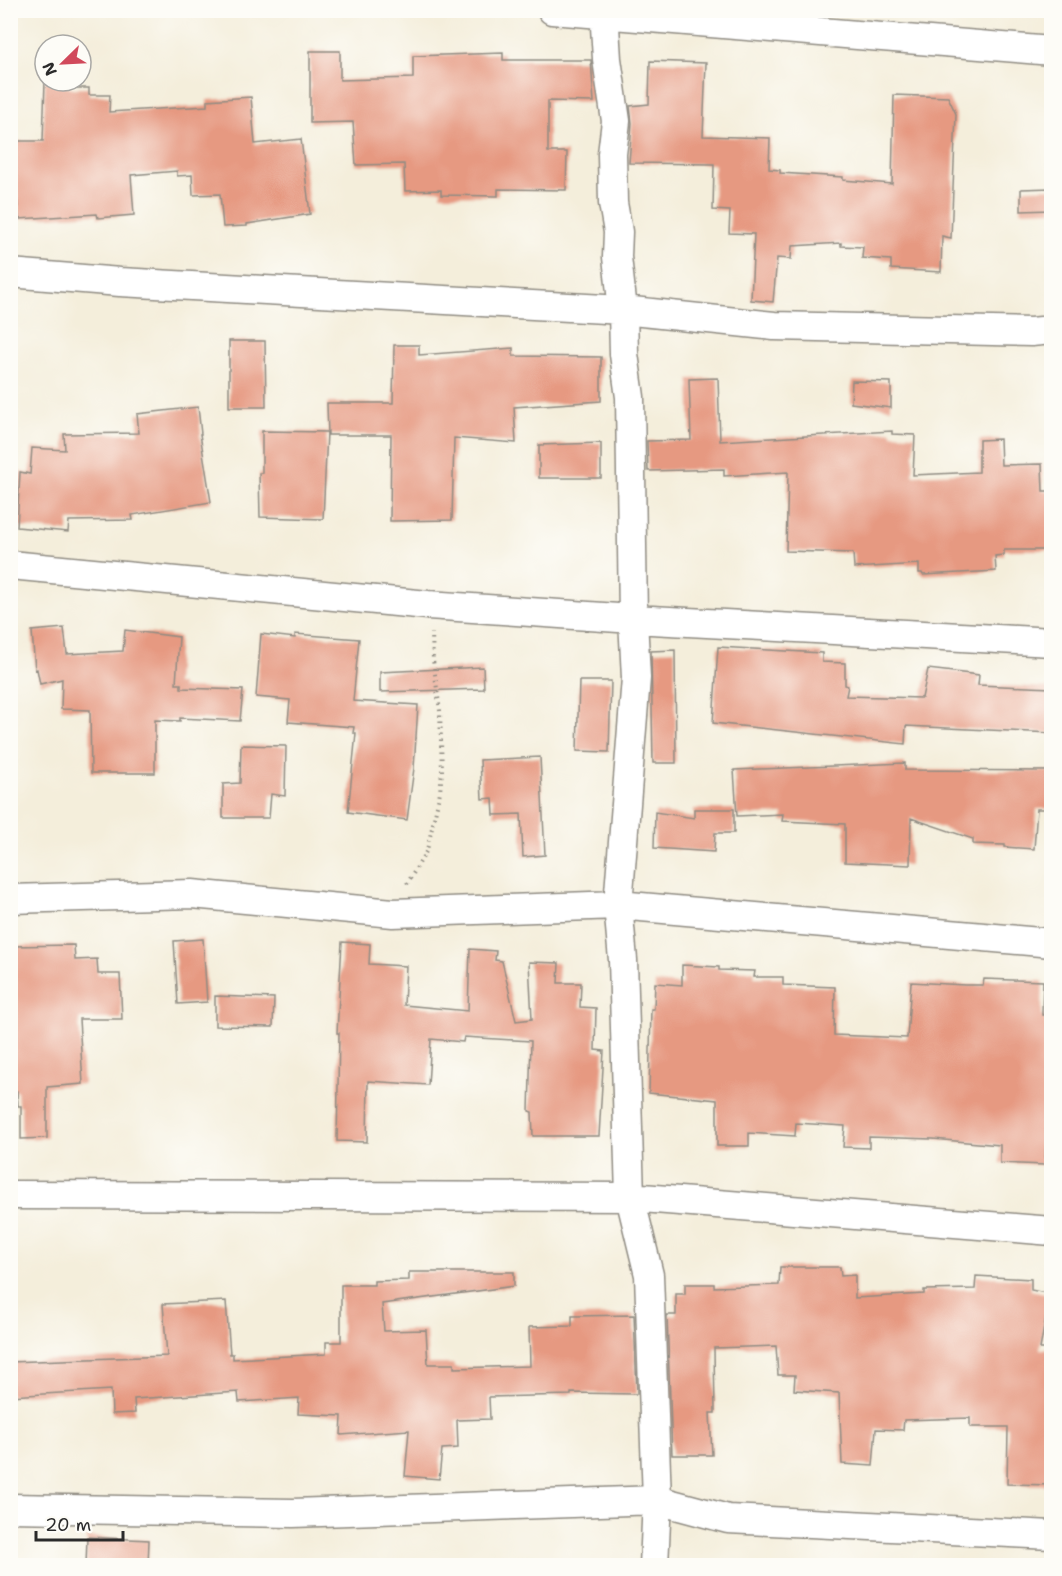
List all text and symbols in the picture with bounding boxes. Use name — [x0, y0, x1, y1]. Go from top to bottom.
north arrow — [33, 33, 93, 93]
text: N — [38, 59, 62, 79]
scale bar — [36, 1504, 123, 1542]
text: 20 m — [45, 1513, 91, 1537]

